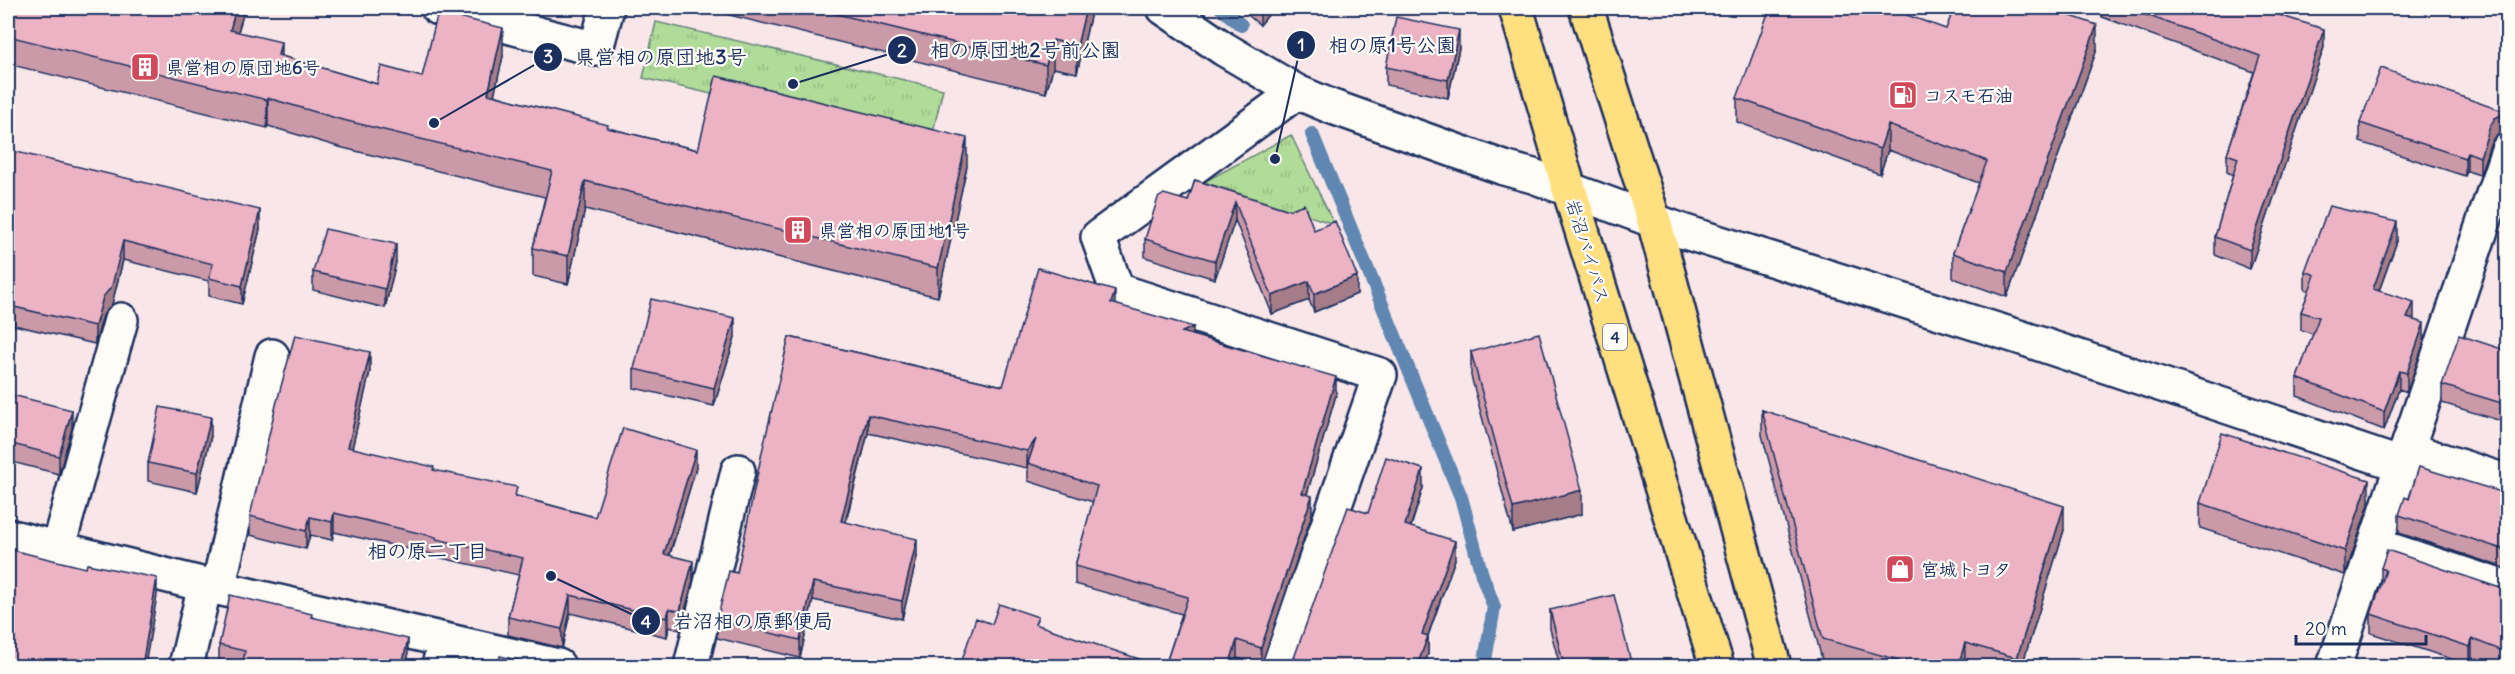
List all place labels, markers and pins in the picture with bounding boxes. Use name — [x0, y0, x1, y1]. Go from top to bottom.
callout: 相の原1号公園 — [1286, 26, 1468, 64]
callout: 相の原団地2号前公園 — [887, 31, 1132, 69]
callout: 県営相の原団地3号 — [533, 38, 759, 76]
building icon: 県営相の原団地6号 — [129, 51, 161, 83]
place label: 県営相の原団地6号 — [166, 56, 320, 79]
fuel station icon: コスモ石油 — [1887, 79, 1919, 111]
place label: コスモ石油 — [1924, 84, 2013, 107]
building icon: 県営相の原団地1号 — [782, 214, 814, 246]
place label: 県営相の原団地1号 — [819, 219, 970, 242]
shop icon: 宮城トヨタ — [1884, 553, 1916, 585]
place label: 宮城トヨタ — [1921, 558, 2011, 581]
callout: 岩沼相の原郵便局 — [631, 602, 845, 640]

